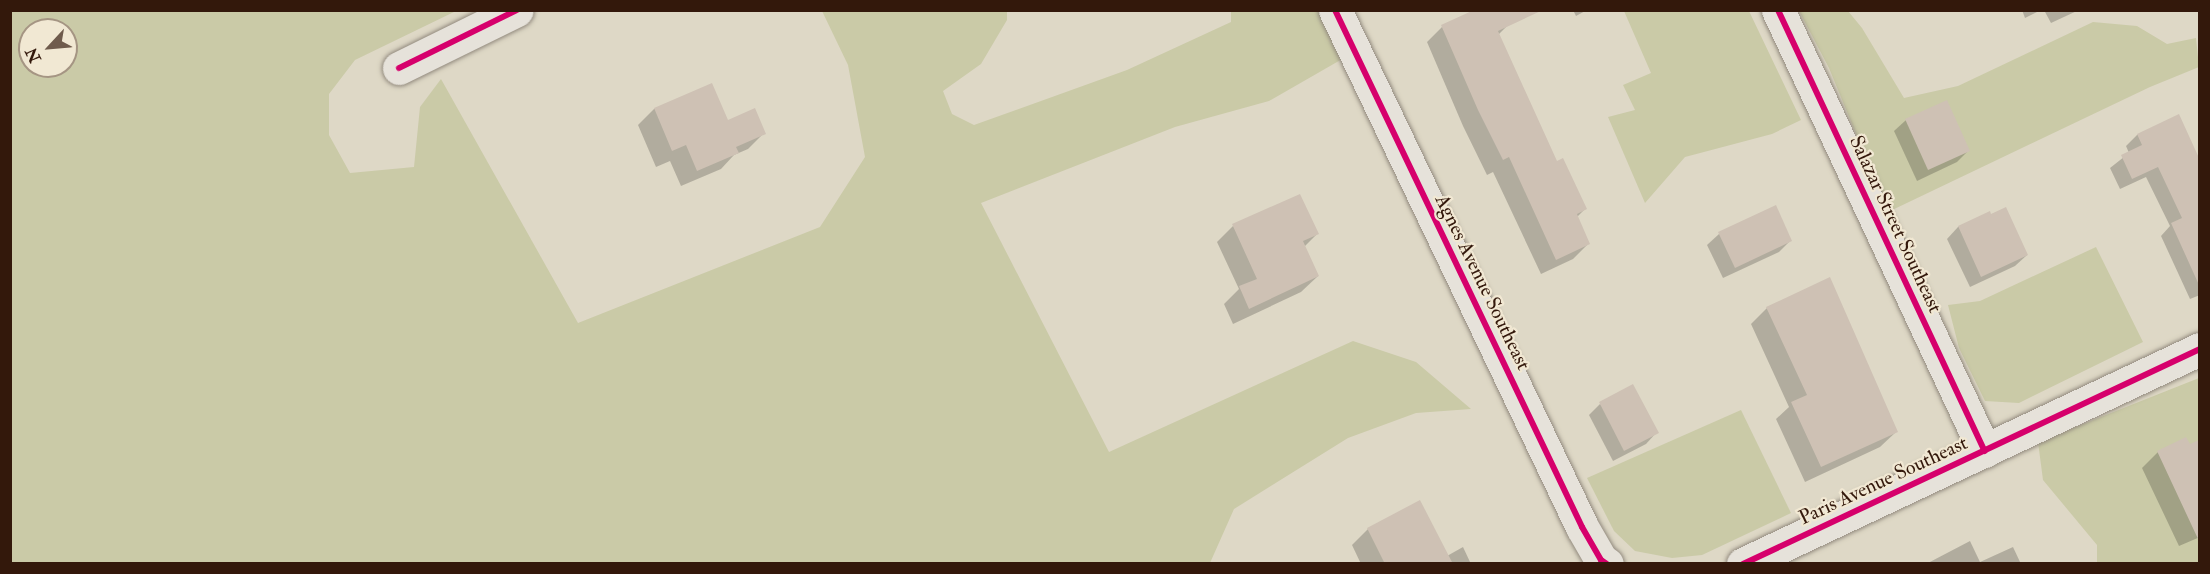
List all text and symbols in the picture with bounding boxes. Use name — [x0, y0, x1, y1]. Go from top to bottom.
north arrow — [18, 18, 78, 78]
text: N — [21, 44, 46, 66]
street label: Salazar Street Southeast — [1844, 132, 1948, 316]
street label: Agnes Avenue Southeast — [1430, 190, 1536, 374]
street label: Paris Avenue Southeast — [1795, 430, 1971, 530]

